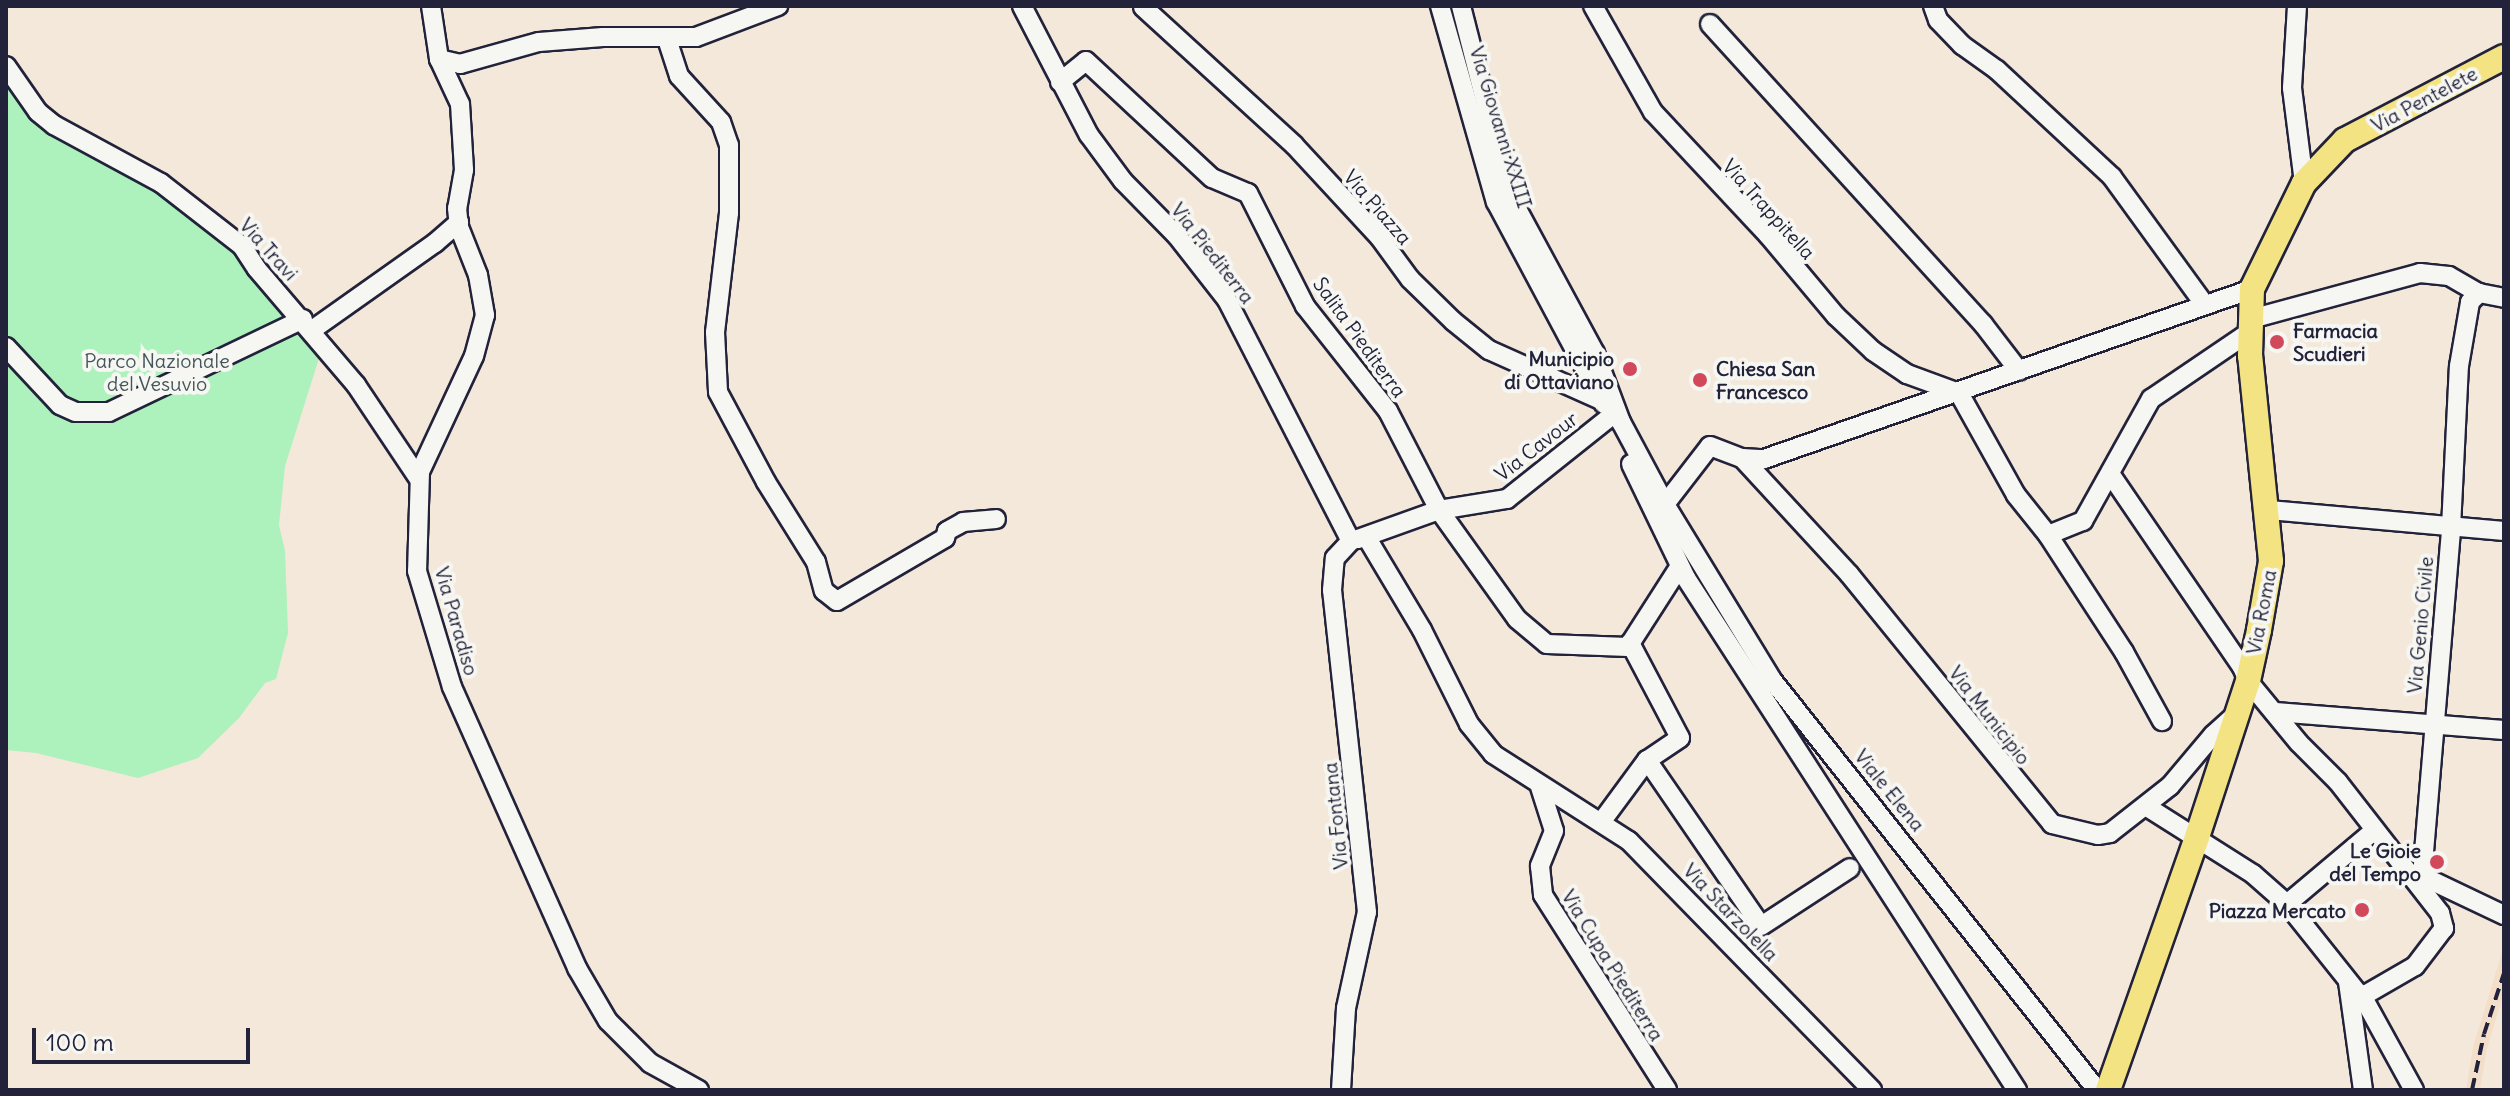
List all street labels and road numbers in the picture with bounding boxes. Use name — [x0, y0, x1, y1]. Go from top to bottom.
street label: Via Giovanni XXIII — [1465, 43, 1537, 211]
street label: Via Pentelete — [2367, 61, 2481, 137]
street label: Via Trappitella — [1718, 154, 1820, 264]
street label: Via Piazza — [1339, 165, 1417, 249]
street label: Via Piediterra — [1166, 198, 1260, 308]
street label: Via Travi — [235, 213, 303, 285]
street label: Salita Piediterra — [1308, 272, 1412, 402]
street label: Via Cavour — [1490, 406, 1582, 486]
street label: Via Genio Civile — [2402, 555, 2438, 695]
street label: Via Paradiso — [430, 564, 484, 678]
street label: Via Roma — [2241, 568, 2281, 656]
street label: Via Municipio — [1944, 661, 2036, 769]
street label: Viale Elena — [1850, 744, 1930, 836]
street label: Via Fontana — [1317, 761, 1353, 871]
street label: Via Starzolella — [1678, 858, 1784, 966]
street label: Via Cupa Piediterra — [1557, 885, 1669, 1045]

